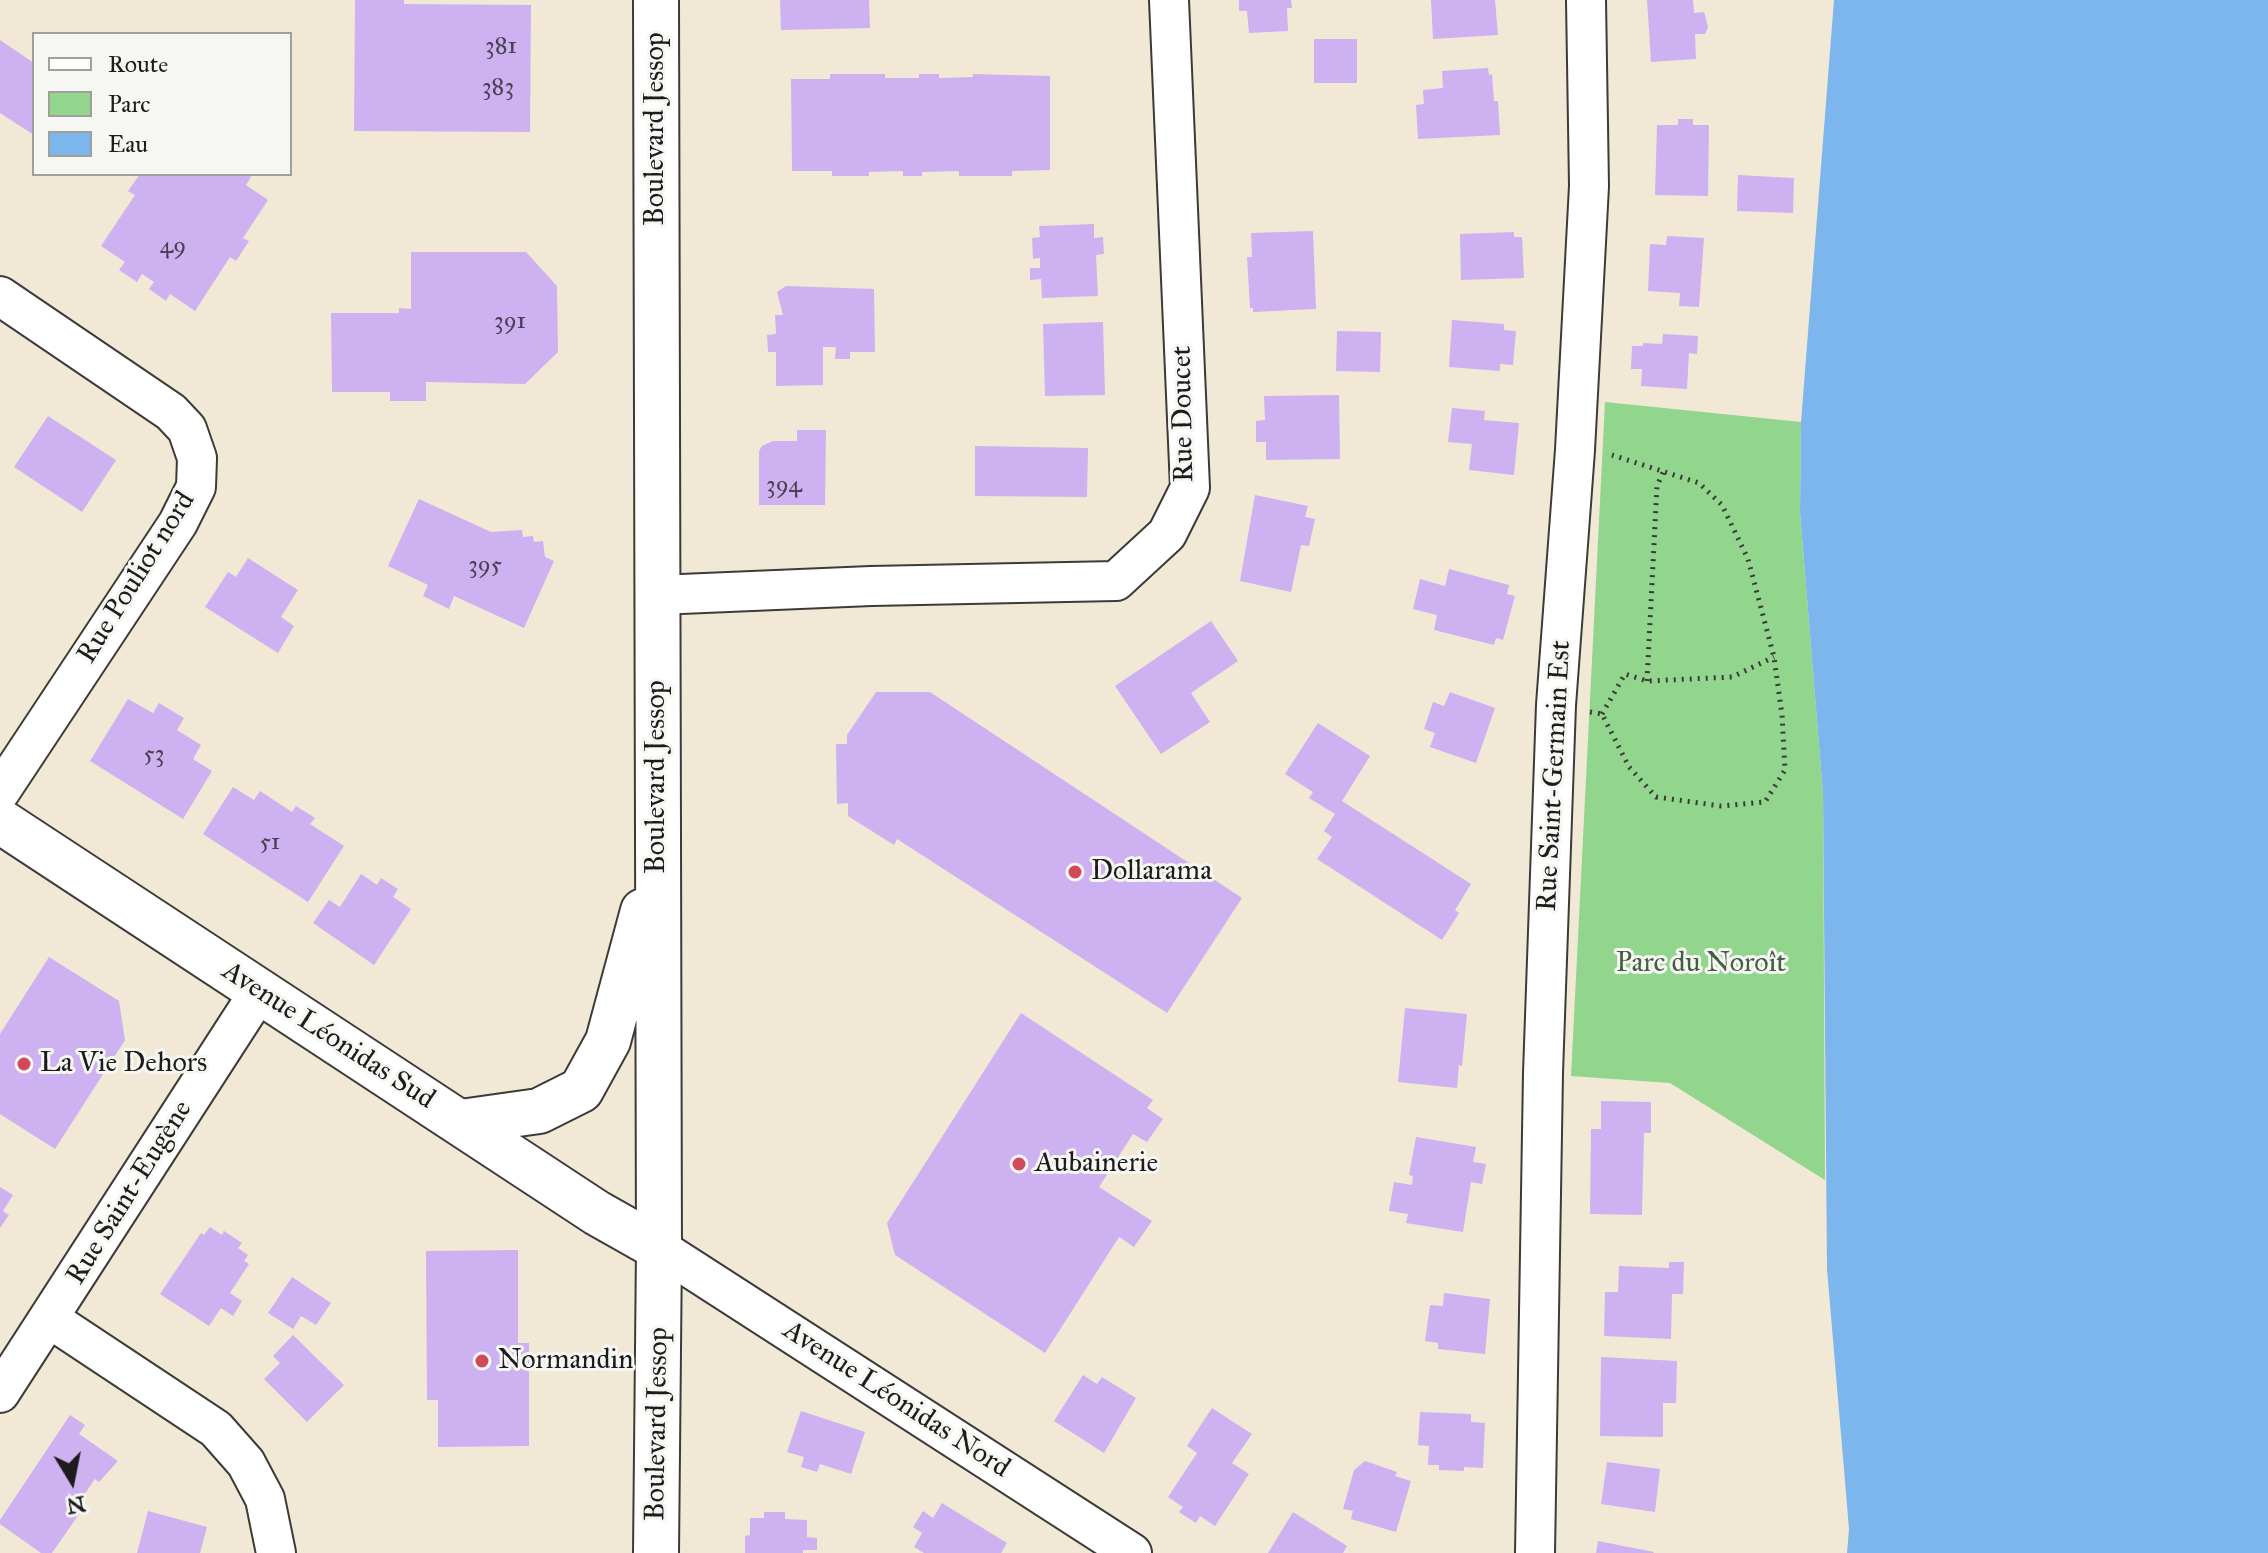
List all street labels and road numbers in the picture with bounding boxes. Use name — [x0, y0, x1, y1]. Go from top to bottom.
street label: Boulevard Jessop — [639, 32, 673, 226]
street label: Rue Doucet — [1166, 345, 1202, 483]
street label: Rue Pouliot nord — [71, 486, 203, 670]
street label: Rue Saint-Germain Est — [1531, 640, 1579, 912]
street label: Boulevard Jessop — [640, 680, 674, 874]
street label: Avenue Léonidas Sud — [215, 955, 441, 1117]
street label: Rue Saint-Eugène — [60, 1095, 200, 1291]
street label: Avenue Léonidas Nord — [776, 1314, 1016, 1486]
street label: Boulevard Jessop — [640, 1327, 676, 1521]

